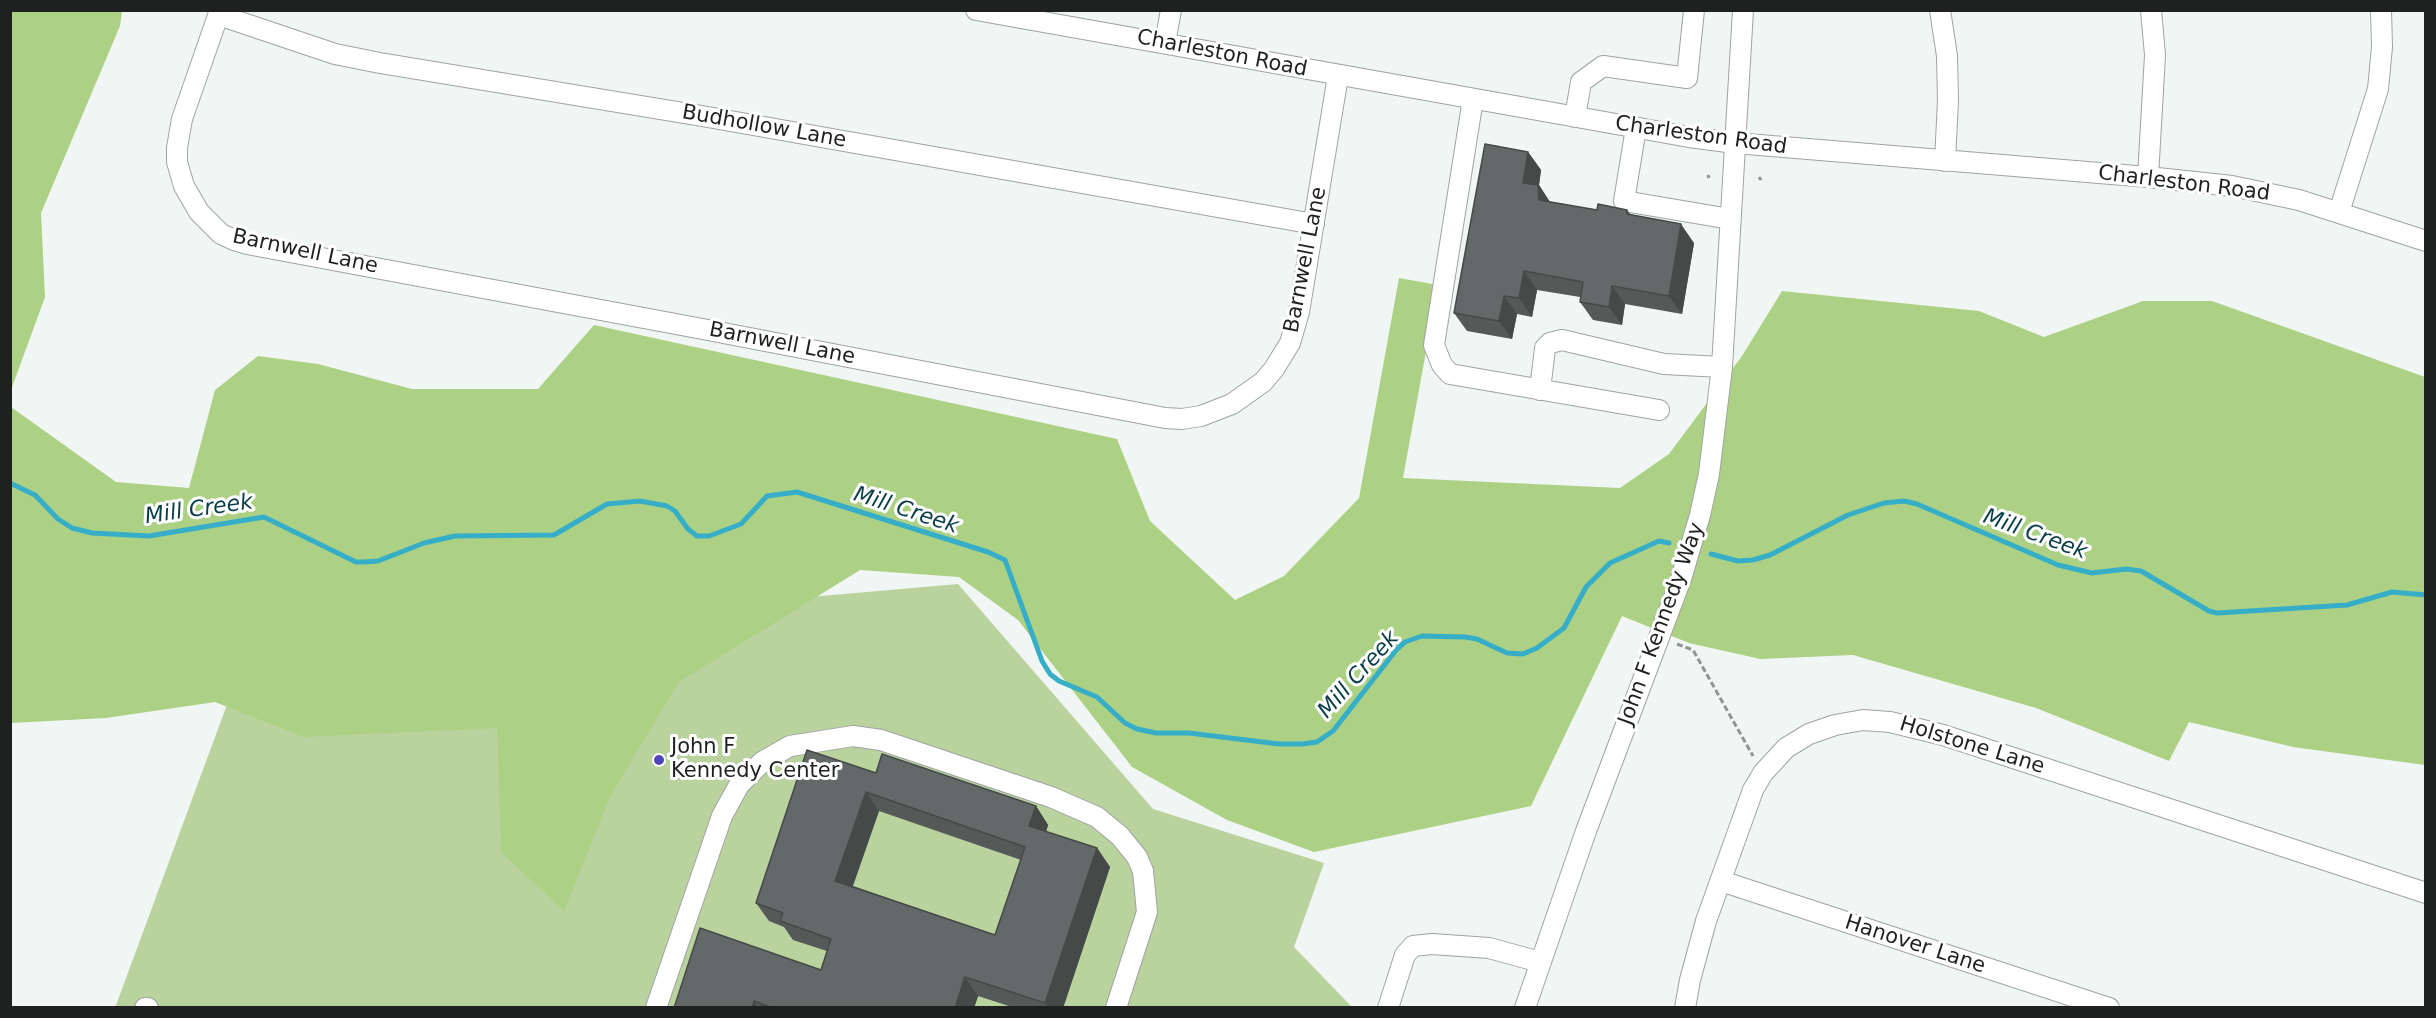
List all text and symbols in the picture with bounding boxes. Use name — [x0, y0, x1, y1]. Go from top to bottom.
street label: Charleston Road — [1135, 25, 1309, 83]
street label: Budhollow Lane — [680, 100, 848, 154]
street label: Charleston Road — [1614, 111, 1788, 161]
street label: Charleston Road — [2097, 161, 2271, 207]
street label: Barnwell Lane — [1280, 185, 1332, 335]
street label: Barnwell Lane — [230, 224, 380, 280]
street label: Barnwell Lane — [707, 318, 857, 370]
water label: Mill Creek — [850, 482, 962, 540]
water label: Mill Creek — [143, 489, 255, 531]
water label: Mill Creek — [1979, 504, 2091, 566]
street label: John F Kennedy Way — [1614, 519, 1710, 729]
water label: Mill Creek — [1313, 626, 1405, 724]
street label: Holstone Lane — [1896, 712, 2048, 780]
place label: John F Kennedy Center — [671, 735, 839, 785]
marker: John F Kennedy Center — [652, 753, 666, 767]
street label: Hanover Lane — [1842, 910, 1988, 980]

